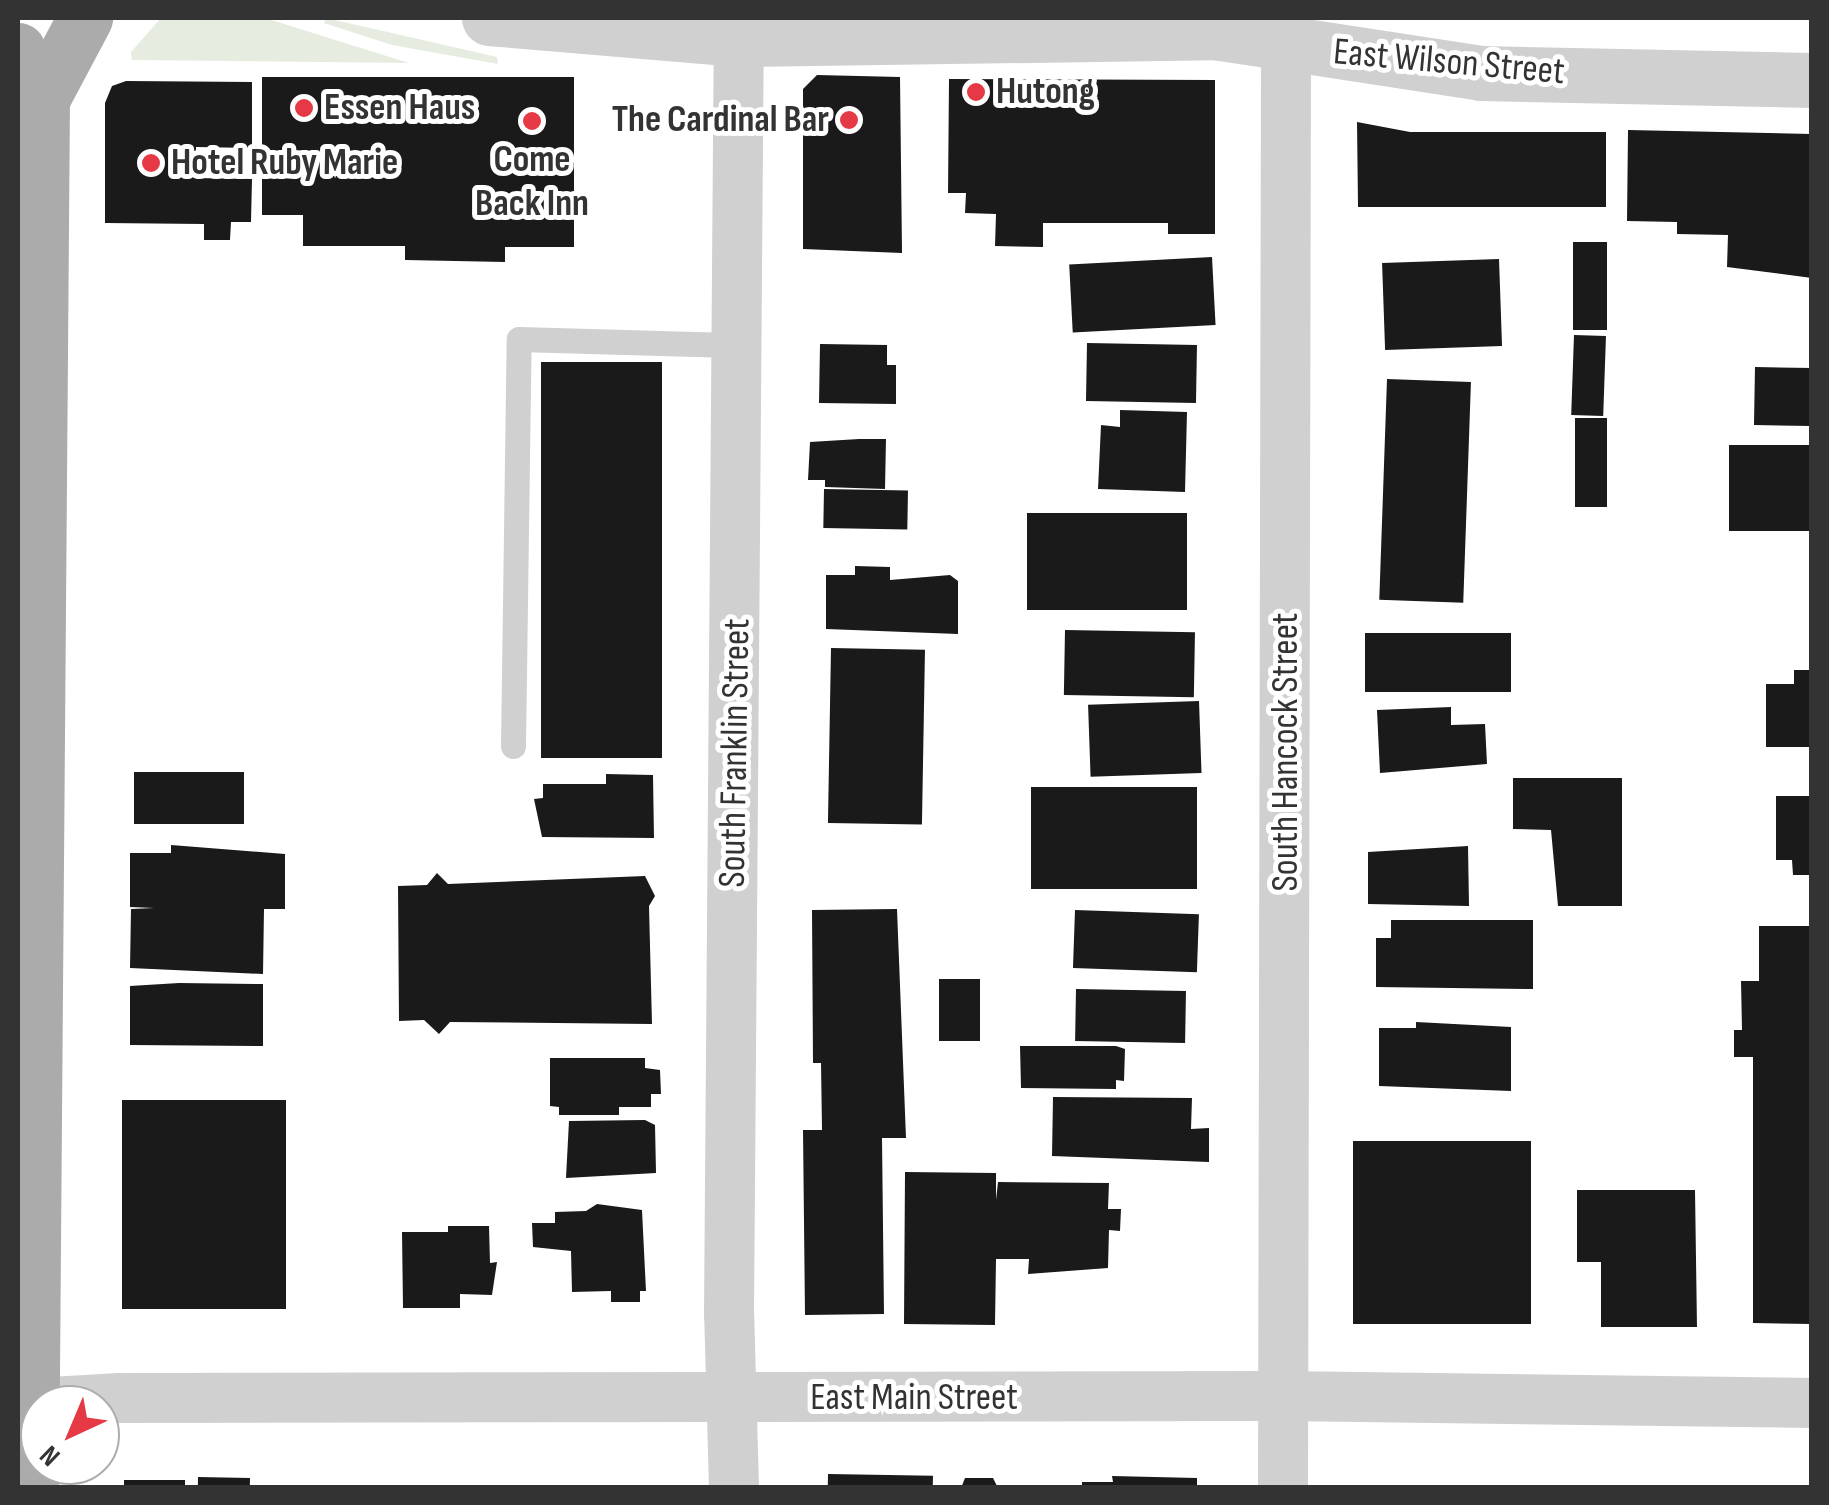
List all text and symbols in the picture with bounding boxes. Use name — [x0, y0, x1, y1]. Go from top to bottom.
street label: East Wilson Street — [1332, 29, 1566, 95]
place label: Hutong — [996, 69, 1095, 115]
marker: Hutong — [965, 81, 987, 103]
place label: Essen Haus — [324, 85, 475, 131]
marker: Essen Haus — [293, 97, 315, 119]
place label: The Cardinal Bar — [612, 97, 829, 143]
marker: The Cardinal Bar — [838, 109, 860, 131]
marker: Come Back Inn — [521, 110, 543, 132]
place label: Come Back Inn — [475, 137, 589, 226]
place label: Hotel Ruby Marie — [171, 140, 398, 186]
marker: Hotel Ruby Marie — [140, 152, 162, 174]
street label: South Hancock Street — [1263, 613, 1309, 891]
street label: South Franklin Street — [710, 618, 760, 888]
street label: East Main Street — [810, 1375, 1018, 1421]
north arrow — [20, 1385, 120, 1485]
text: N — [33, 1438, 67, 1473]

